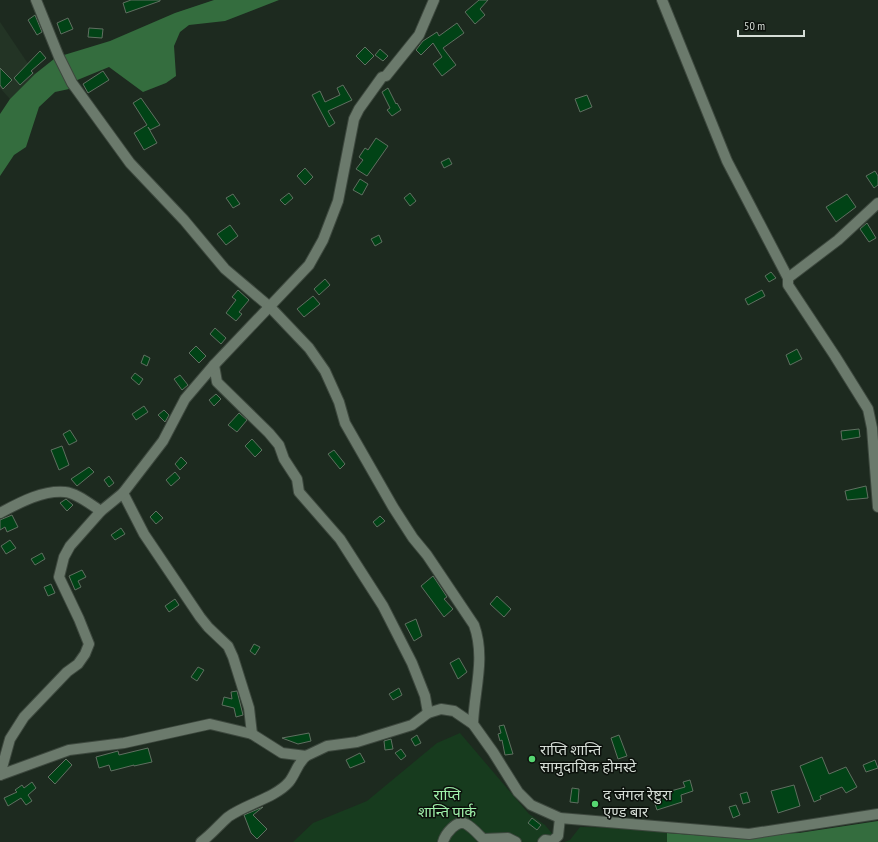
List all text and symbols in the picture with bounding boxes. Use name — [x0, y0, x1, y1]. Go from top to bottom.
scale bar — [738, 12, 804, 38]
text: 50 m — [744, 18, 765, 33]
place label: राप्ति शान्ति सामुदायिक होमस्टे — [540, 740, 637, 777]
marker: राप्ति शान्ति सामुदायिक होमस्टे — [527, 754, 537, 764]
park label: राप्ति शान्ति पार्क — [418, 785, 477, 821]
place label: द जंगल रेष्टुरा एण्ड बार — [603, 785, 673, 821]
marker: द जंगल रेष्टुरा एण्ड बार — [590, 799, 600, 809]

